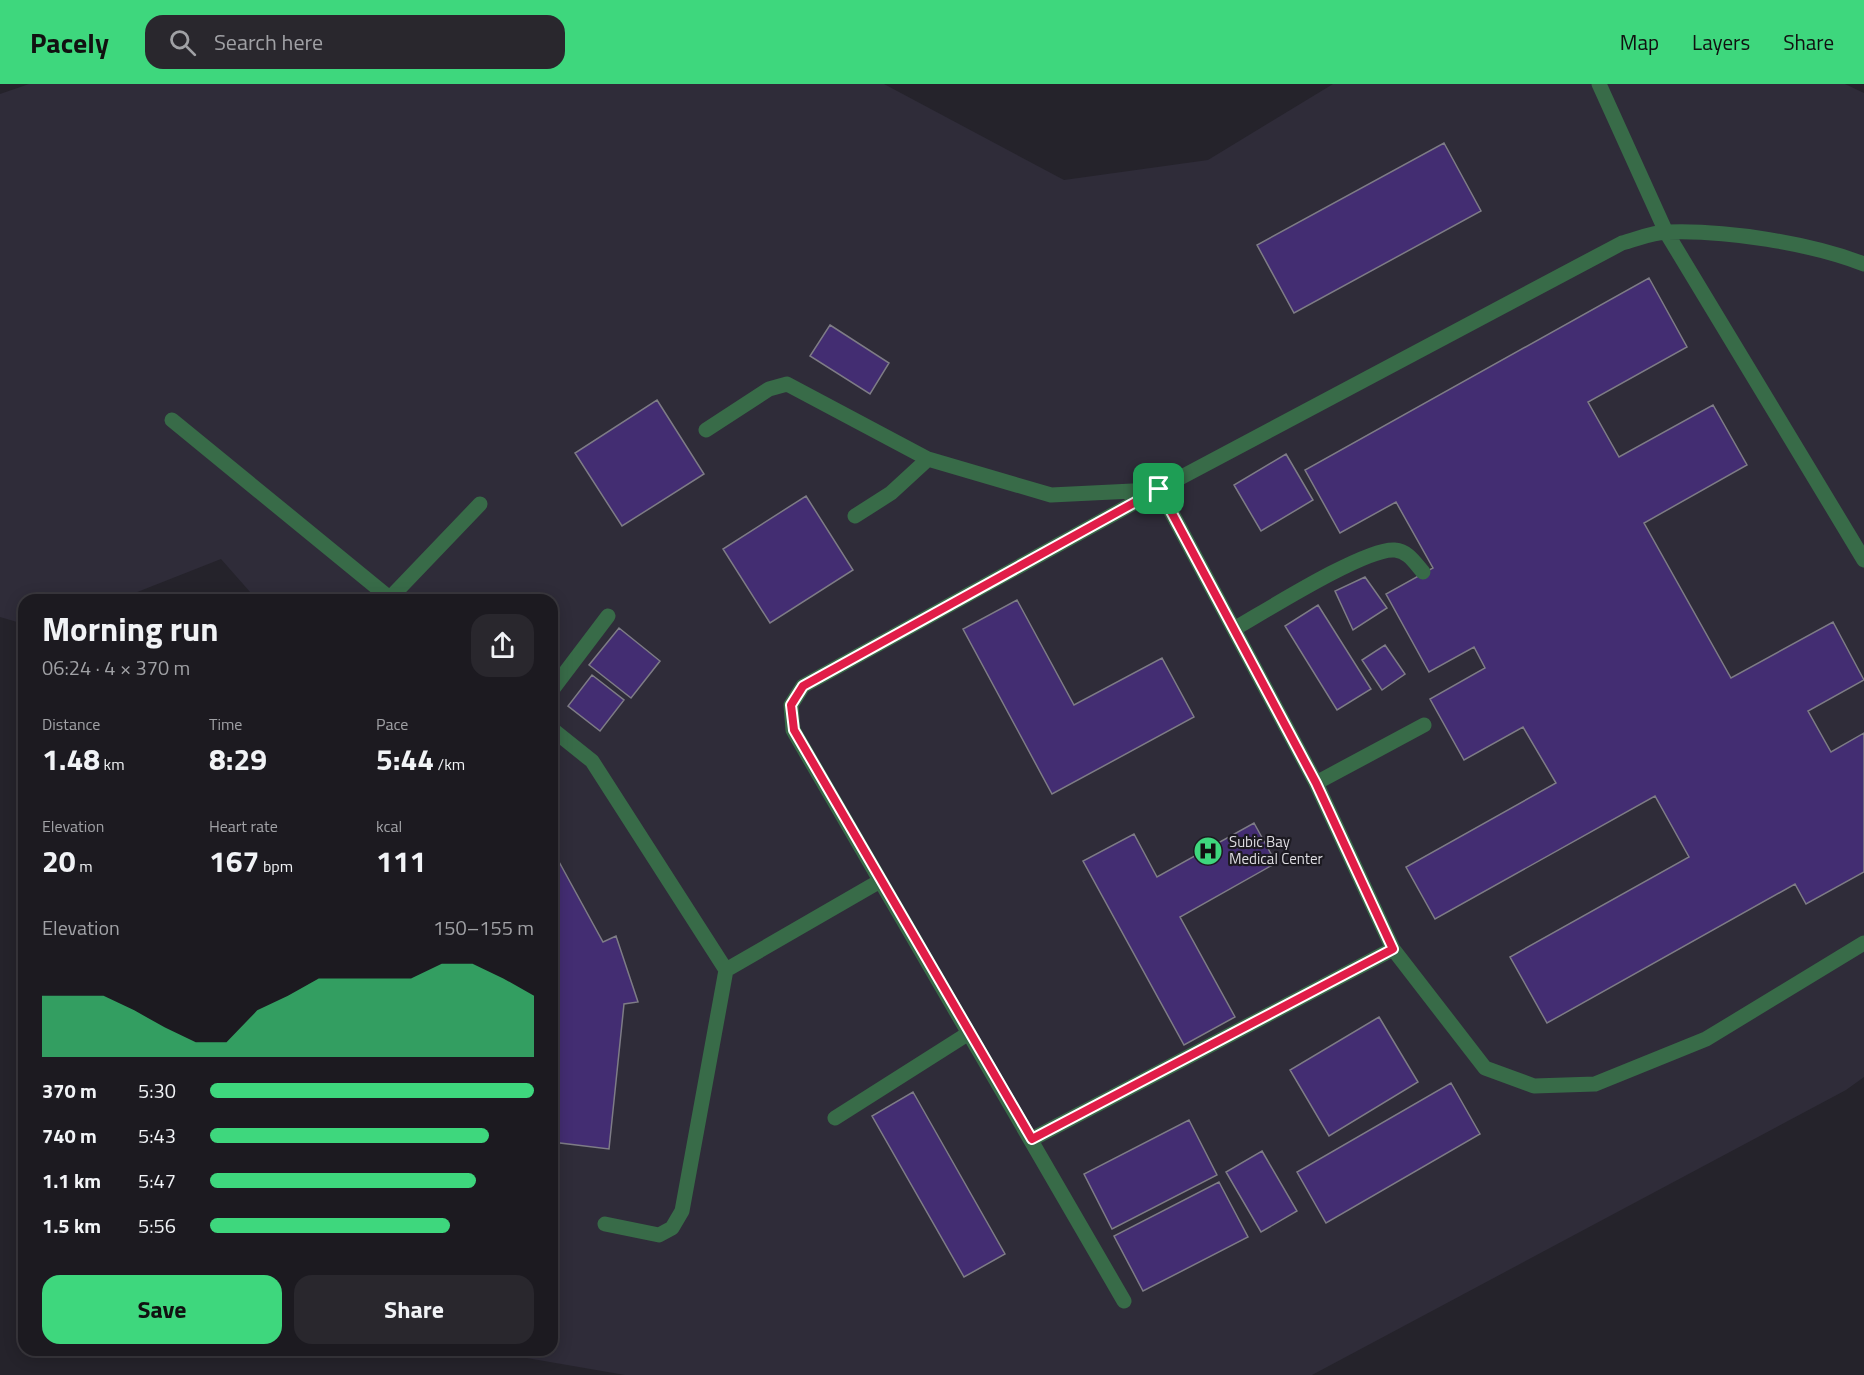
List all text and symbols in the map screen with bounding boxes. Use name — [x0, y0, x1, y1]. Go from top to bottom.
search box — [145, 15, 565, 69]
text: Pacely — [30, 21, 109, 64]
text: Search here — [214, 25, 323, 59]
icon: search — [166, 26, 199, 59]
text: Map — [1620, 26, 1659, 58]
text: Layers — [1692, 26, 1750, 58]
text: Share — [1783, 26, 1834, 58]
pin — [1133, 463, 1184, 514]
icon: arrive — [1142, 472, 1175, 505]
text: Morning run — [42, 604, 219, 654]
button: share — [471, 614, 534, 677]
text: 06:24 · 4 × 370 m — [42, 652, 190, 683]
text: Distance — [42, 712, 100, 736]
text: Time — [209, 712, 242, 736]
text: Pace — [376, 712, 408, 736]
text: 1.48 — [42, 736, 100, 782]
text: 8:29 — [209, 736, 267, 782]
text: 5:44 — [376, 736, 434, 782]
text: km — [100, 752, 125, 776]
text: /km — [434, 752, 465, 776]
text: Elevation — [42, 814, 104, 838]
text: Heart rate — [209, 814, 278, 838]
text: kcal — [376, 814, 402, 838]
place label: Subic Bay Medical Center — [1229, 830, 1323, 870]
hospital icon: Subic Bay Medical Center — [1192, 835, 1224, 867]
text: 20 — [42, 838, 76, 884]
text: 167 — [209, 838, 259, 884]
text: 111 — [376, 838, 426, 884]
text: m — [76, 854, 93, 878]
text: bpm — [259, 854, 293, 878]
text: Elevation — [42, 912, 120, 943]
text: 150–155 m — [433, 912, 534, 943]
text: 370 m — [42, 1075, 97, 1106]
text: 5:30 — [138, 1075, 176, 1106]
text: 740 m — [42, 1120, 97, 1151]
text: 5:43 — [138, 1120, 176, 1151]
text: 1.1 km — [42, 1165, 101, 1196]
text: 5:47 — [138, 1165, 176, 1196]
text: 1.5 km — [42, 1210, 101, 1241]
text: 5:56 — [138, 1210, 176, 1241]
button: Save — [42, 1275, 282, 1344]
button: Share — [294, 1275, 534, 1344]

